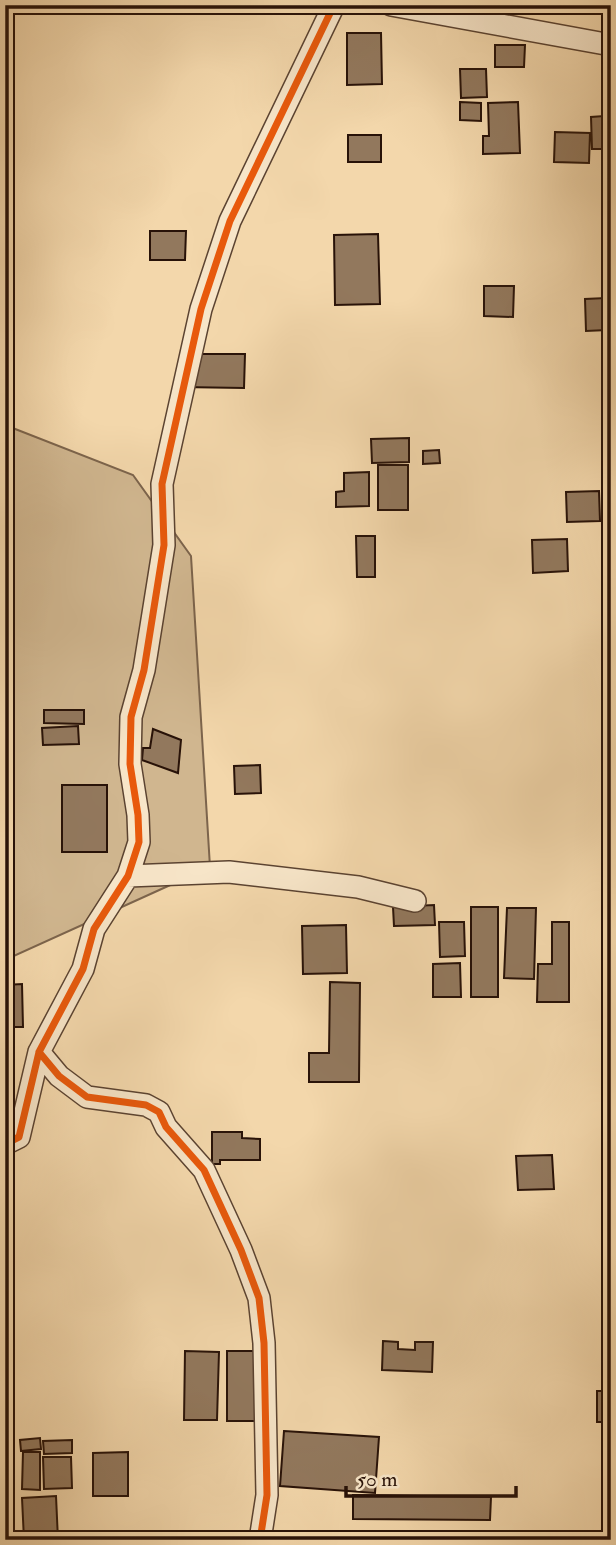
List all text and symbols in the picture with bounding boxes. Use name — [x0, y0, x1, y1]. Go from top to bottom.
scale bar — [346, 1454, 516, 1498]
text: 50 m — [357, 1466, 398, 1493]

